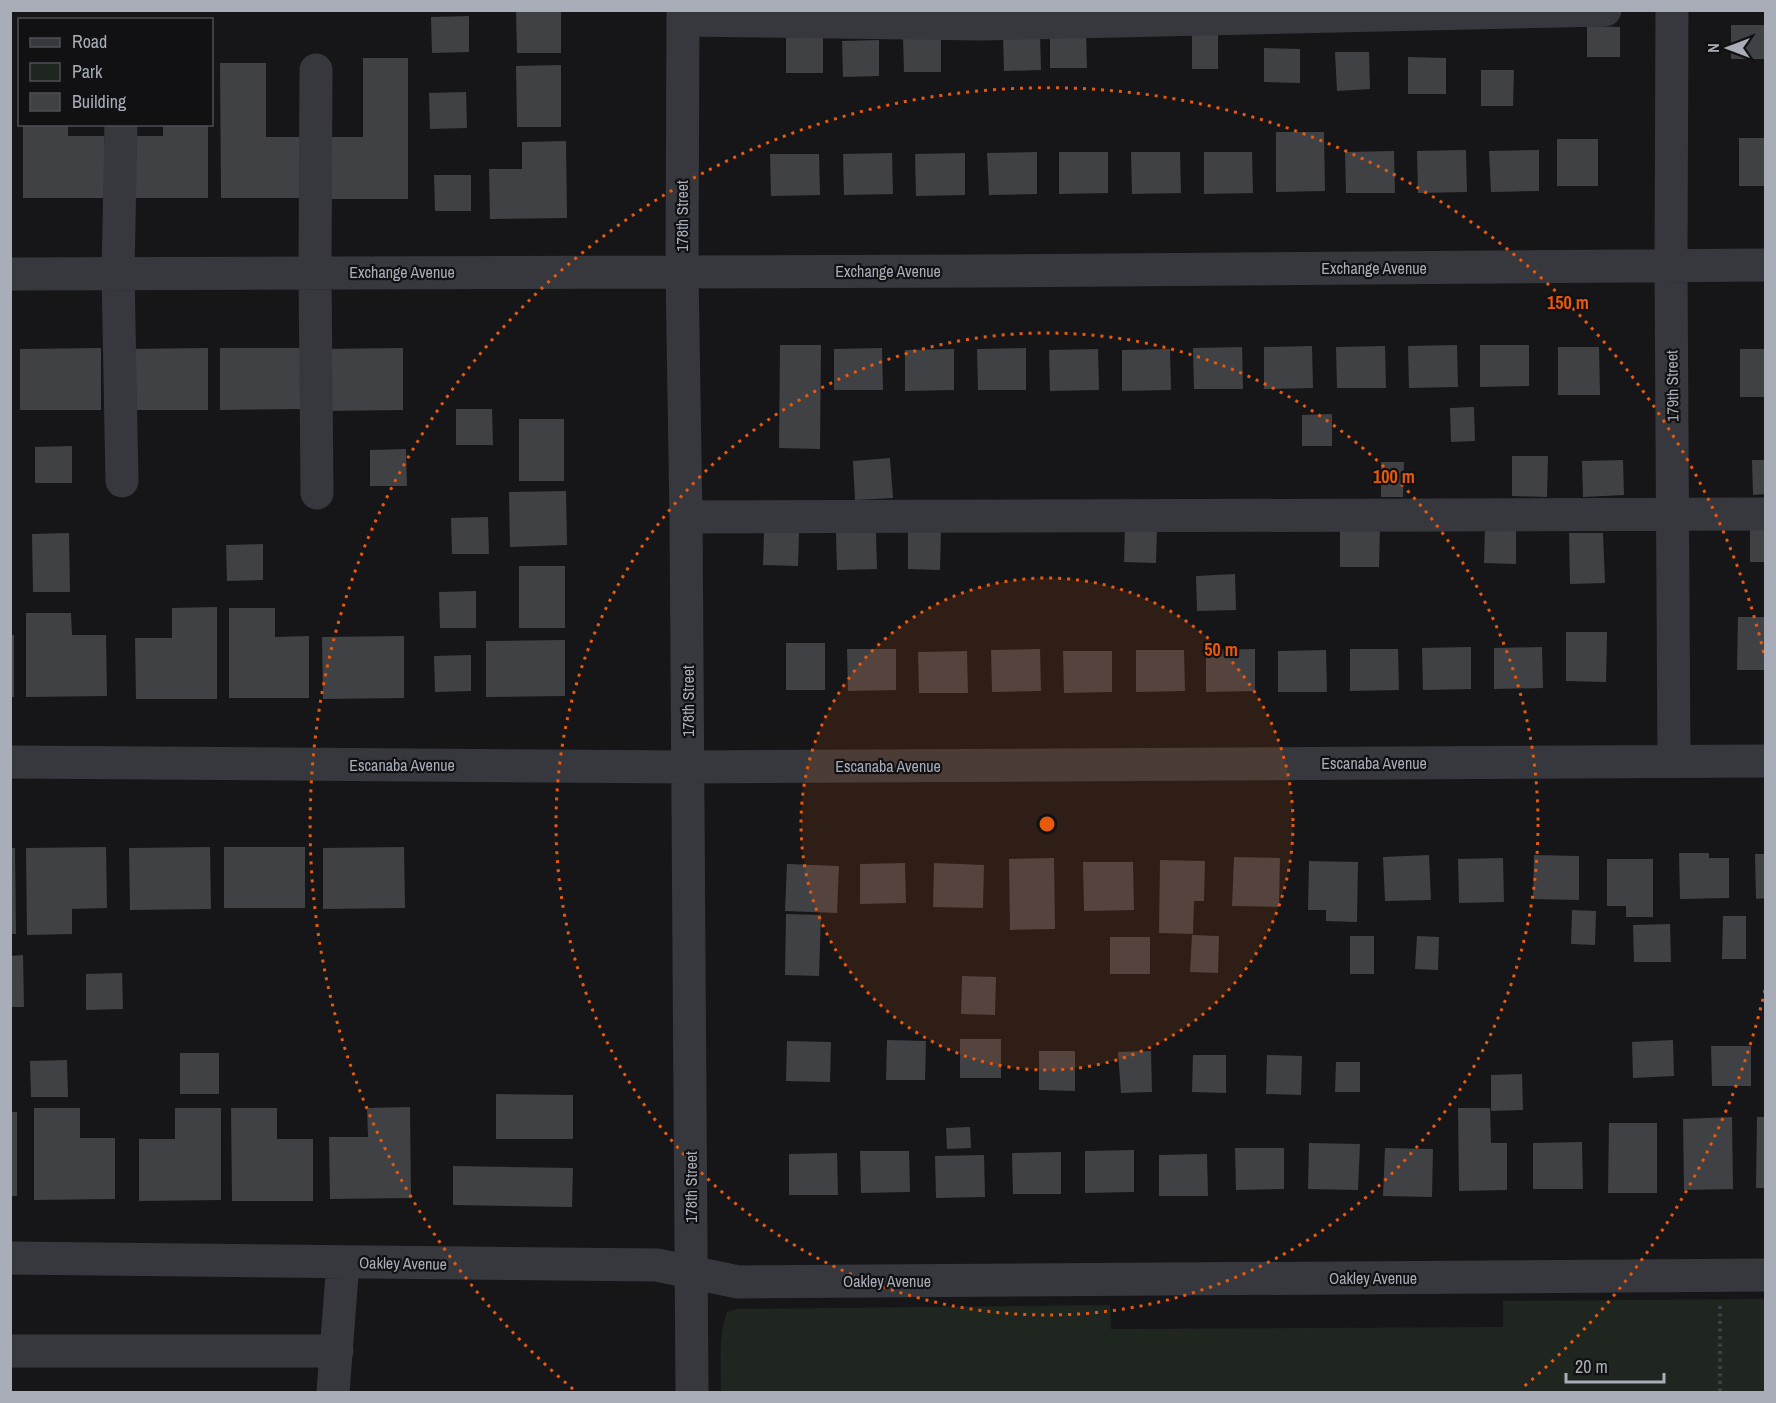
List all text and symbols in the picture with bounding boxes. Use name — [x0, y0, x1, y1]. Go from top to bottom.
legend — [18, 18, 213, 126]
north arrow — [1698, 18, 1758, 78]
text: Road — [72, 29, 107, 54]
text: N — [1702, 43, 1724, 53]
text: Park — [72, 59, 103, 84]
text: Building — [72, 89, 127, 114]
street label: 178th Street — [671, 180, 693, 252]
street label: Exchange Avenue — [1321, 257, 1427, 279]
street label: Exchange Avenue — [835, 260, 941, 282]
street label: Exchange Avenue — [349, 261, 455, 283]
text: 150 m — [1547, 290, 1589, 315]
street label: 179th Street — [1660, 350, 1684, 422]
text: 100 m — [1373, 464, 1415, 489]
text: 50 m — [1204, 637, 1238, 662]
street label: 178th Street — [677, 665, 699, 737]
street label: Escanaba Avenue — [1321, 752, 1427, 774]
street label: Escanaba Avenue — [349, 754, 455, 776]
street label: Escanaba Avenue — [835, 755, 941, 777]
centre of rings — [1037, 814, 1057, 834]
street label: 178th Street — [680, 1151, 702, 1223]
street label: Oakley Avenue — [359, 1251, 447, 1275]
street label: Oakley Avenue — [1329, 1267, 1417, 1289]
street label: Oakley Avenue — [843, 1270, 931, 1292]
scale bar — [1566, 1346, 1664, 1384]
text: 20 m — [1575, 1354, 1608, 1379]

